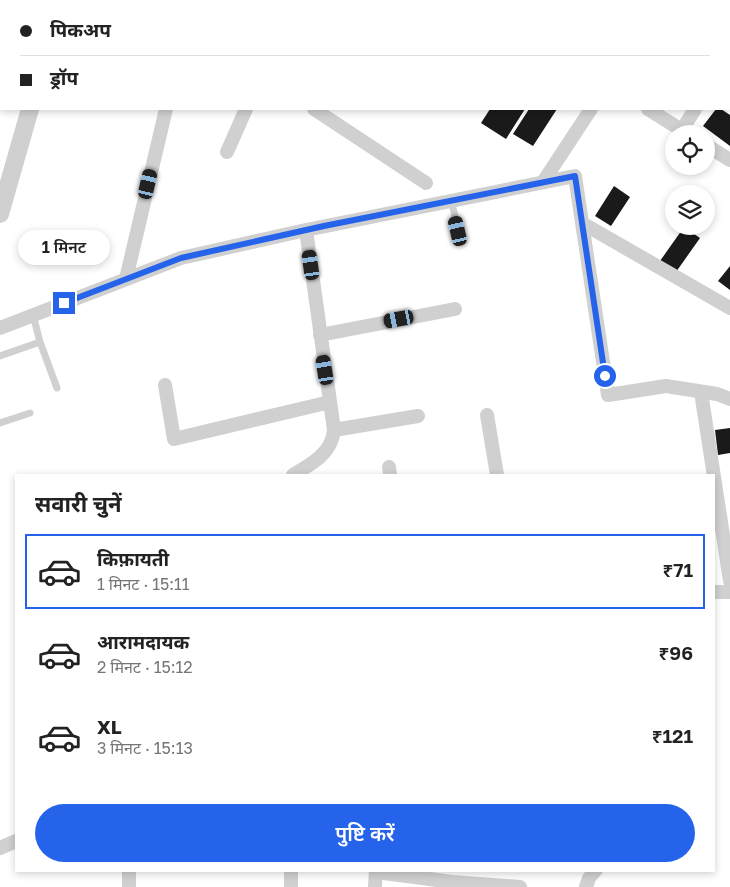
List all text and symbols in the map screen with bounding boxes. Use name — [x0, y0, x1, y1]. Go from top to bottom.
text: पिकअप — [50, 18, 111, 41]
text: ड्रॉप — [50, 66, 78, 89]
map controls — [665, 125, 715, 235]
button: locate — [665, 125, 715, 175]
car — [137, 168, 158, 200]
button: layers — [665, 185, 715, 235]
car — [447, 215, 468, 247]
callout: 1 मिनट — [18, 230, 110, 266]
text: 1 मिनट — [42, 237, 86, 257]
car — [301, 249, 320, 281]
route end — [53, 292, 75, 314]
car — [382, 309, 415, 329]
car — [315, 354, 334, 386]
route start — [594, 365, 616, 387]
text: सवारी चुनें — [35, 490, 121, 517]
text: किफ़ायती — [97, 547, 169, 570]
icon: car — [37, 549, 82, 594]
text: ₹71 — [662, 558, 693, 581]
text: 1 मिनट · 15:11 — [97, 574, 190, 594]
text: आरामदायक — [97, 630, 189, 653]
icon: car — [37, 632, 82, 677]
text: ₹96 — [659, 641, 693, 664]
text: 2 मिनट · 15:12 — [97, 657, 193, 677]
icon: car — [37, 715, 82, 760]
text: XL — [97, 715, 122, 738]
text: ₹121 — [652, 724, 693, 747]
text: 3 मिनट · 15:13 — [97, 738, 193, 758]
button: पुष्टि करें — [35, 804, 695, 862]

